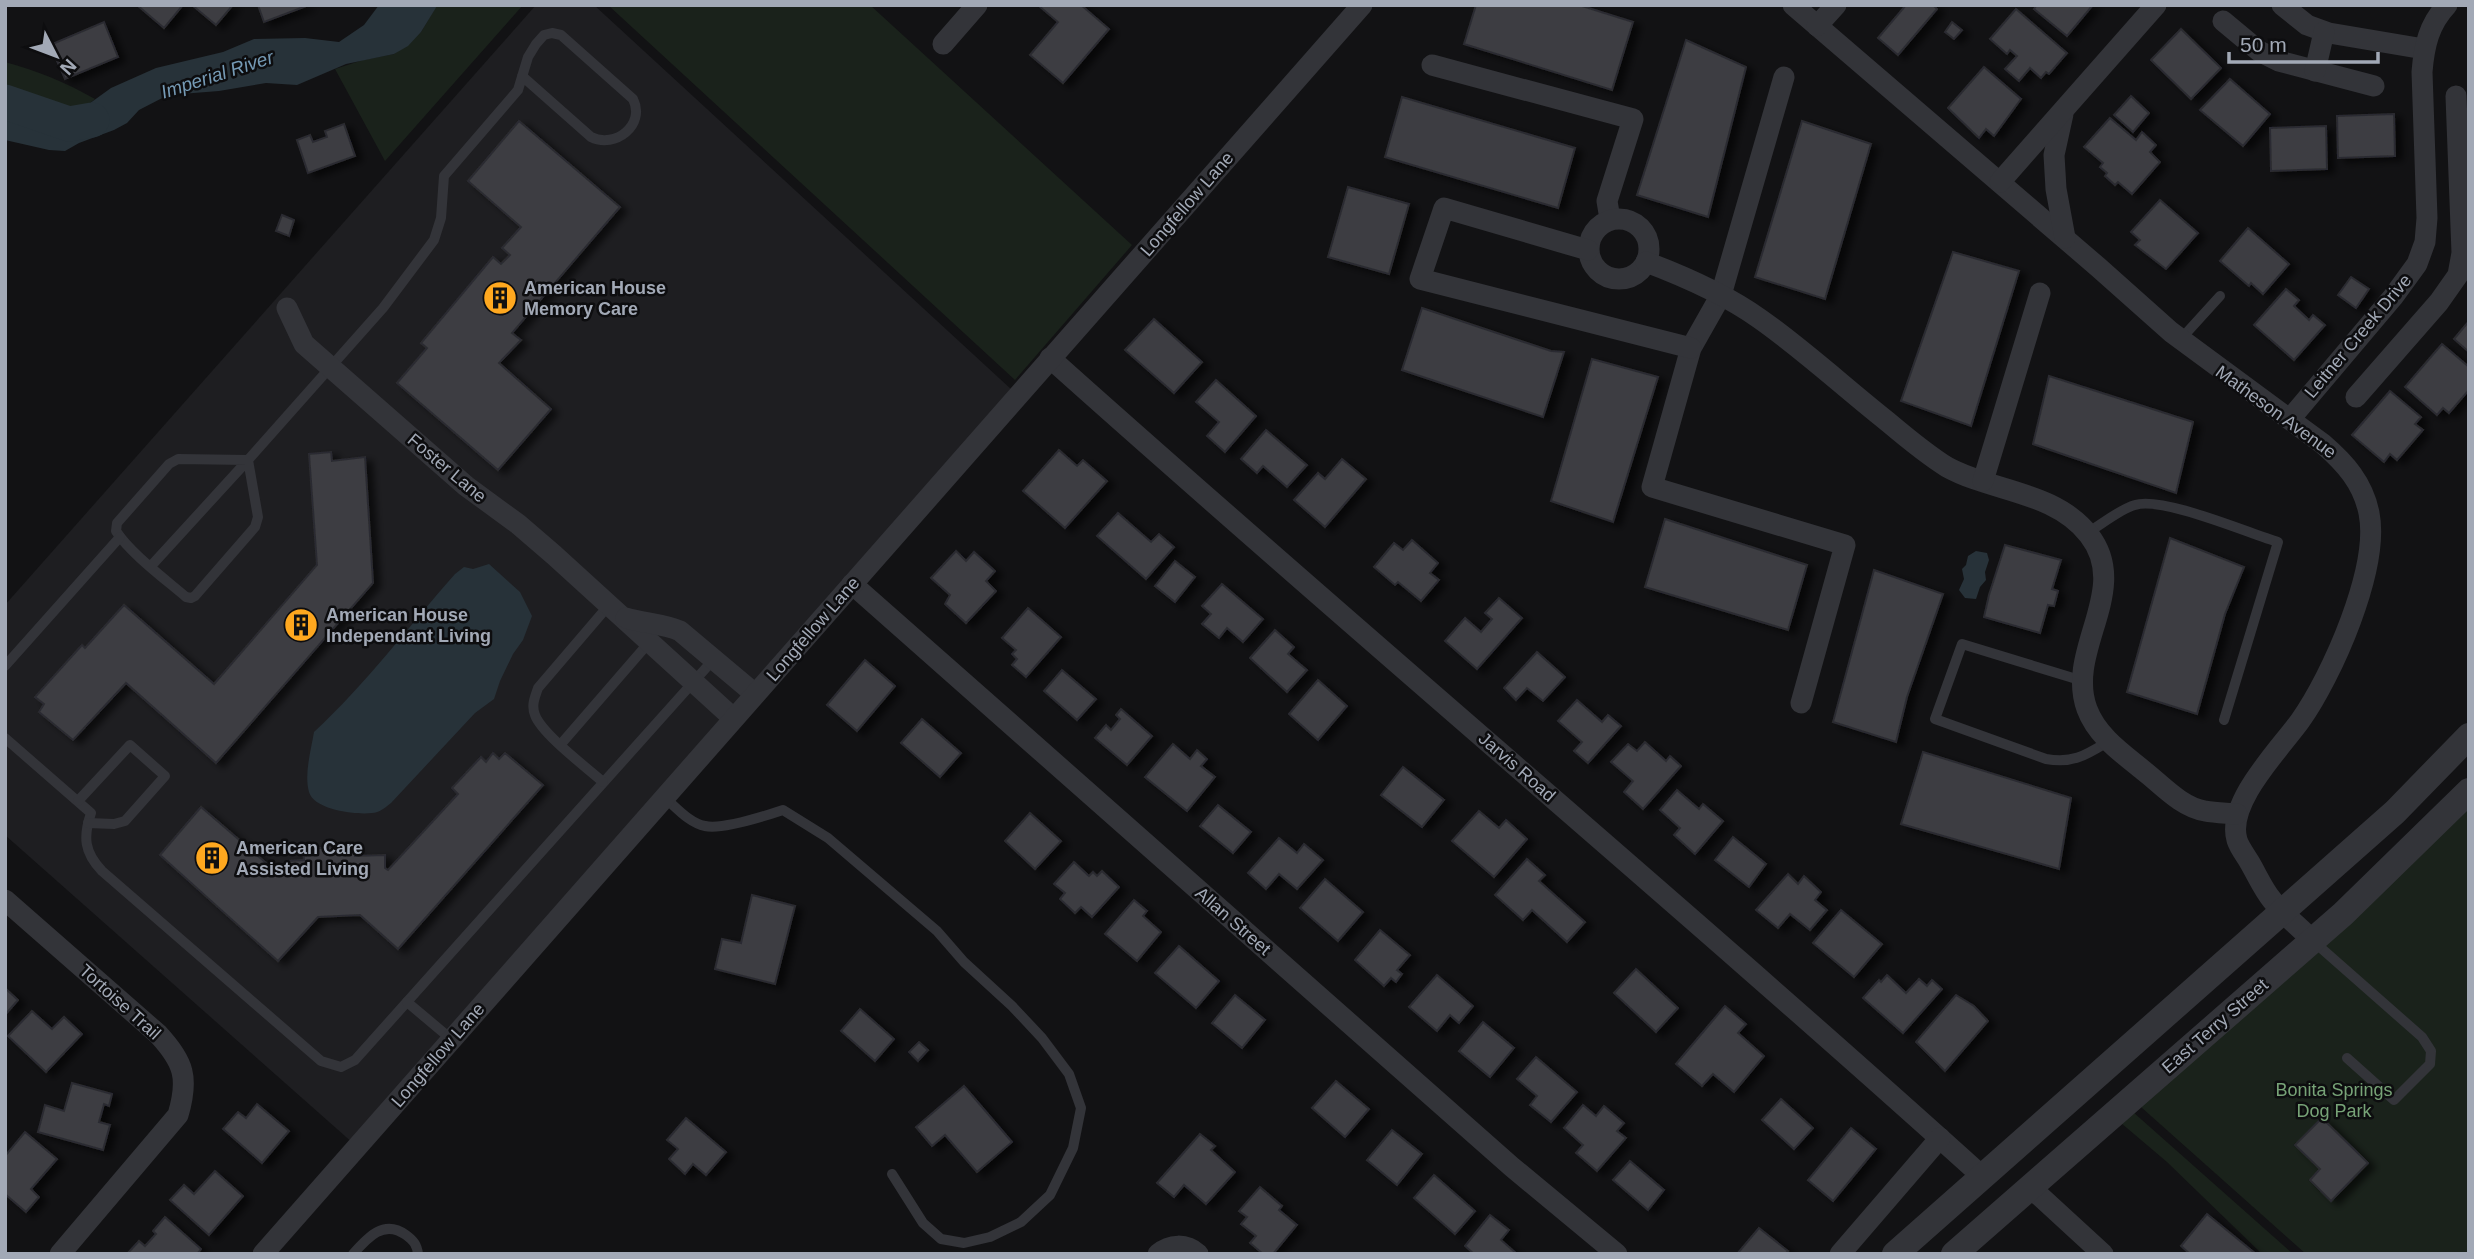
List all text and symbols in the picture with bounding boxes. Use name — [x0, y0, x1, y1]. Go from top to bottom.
north arrow — [21, 21, 91, 91]
scale bar — [2229, 21, 2378, 65]
text: 50 m — [2240, 33, 2287, 56]
water label: Imperial River — [158, 46, 277, 103]
text: N — [56, 55, 81, 79]
street label: Longfellow Lane — [1136, 148, 1238, 260]
street label: Leitner Creek Drive — [2301, 270, 2415, 402]
place label: American House Memory Care — [524, 278, 666, 319]
building icon: American House Memory Care — [481, 279, 519, 317]
street label: Matheson Avenue — [2212, 362, 2340, 462]
street label: Foster Lane — [404, 429, 490, 507]
street label: Longfellow Lane — [762, 573, 864, 685]
place label: American House Independant Living — [326, 605, 491, 646]
building icon: American House Independant Living — [282, 606, 320, 644]
street label: Jarvis Road — [1475, 728, 1559, 806]
place label: American Care Assisted Living — [236, 838, 369, 879]
building icon: American Care Assisted Living — [193, 839, 231, 877]
street label: Allan Street — [1191, 883, 1275, 959]
street label: Tortoise Trail — [75, 960, 165, 1044]
street label: East Terry Street — [2158, 975, 2272, 1077]
street label: Longfellow Lane — [387, 999, 489, 1111]
park label: Bonita Springs Dog Park — [2275, 1080, 2393, 1121]

